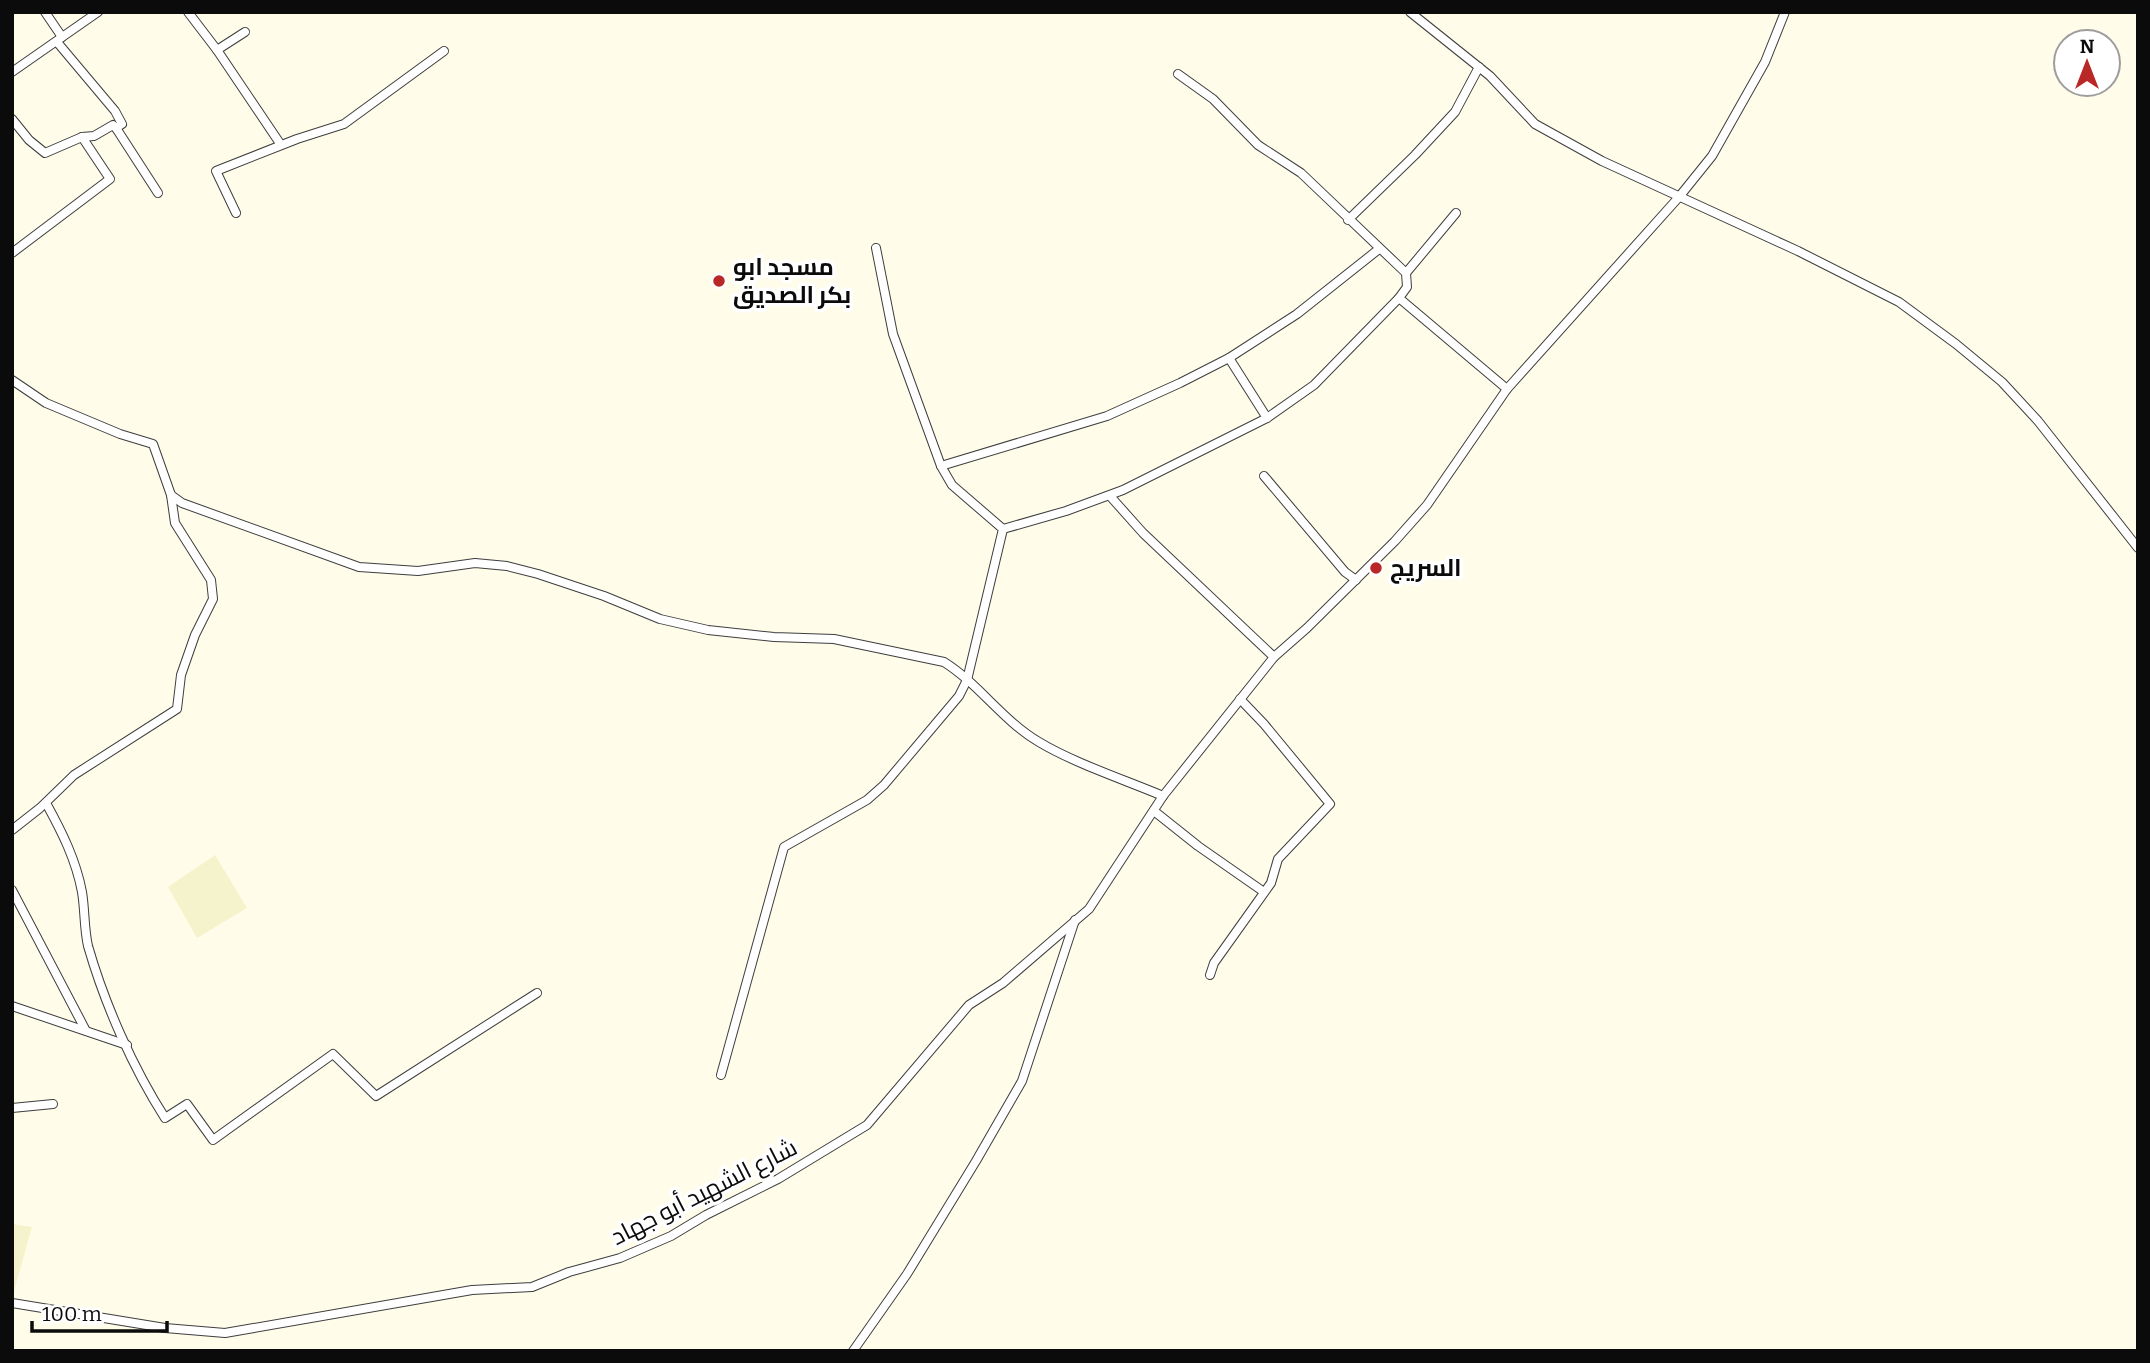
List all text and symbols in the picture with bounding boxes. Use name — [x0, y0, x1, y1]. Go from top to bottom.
north arrow — [2052, 28, 2122, 98]
text: N — [2080, 35, 2095, 58]
place label: مسجد ابو بكر الصديق — [733, 253, 851, 309]
marker: مسجد ابو بكر الصديق — [711, 273, 727, 289]
place label: السريج — [1390, 554, 1462, 584]
marker: السريج — [1368, 560, 1384, 576]
street label: شارع الشهيد أبو جهاد — [605, 1131, 803, 1253]
scale bar — [32, 1290, 166, 1334]
text: 100 m — [42, 1301, 102, 1327]

